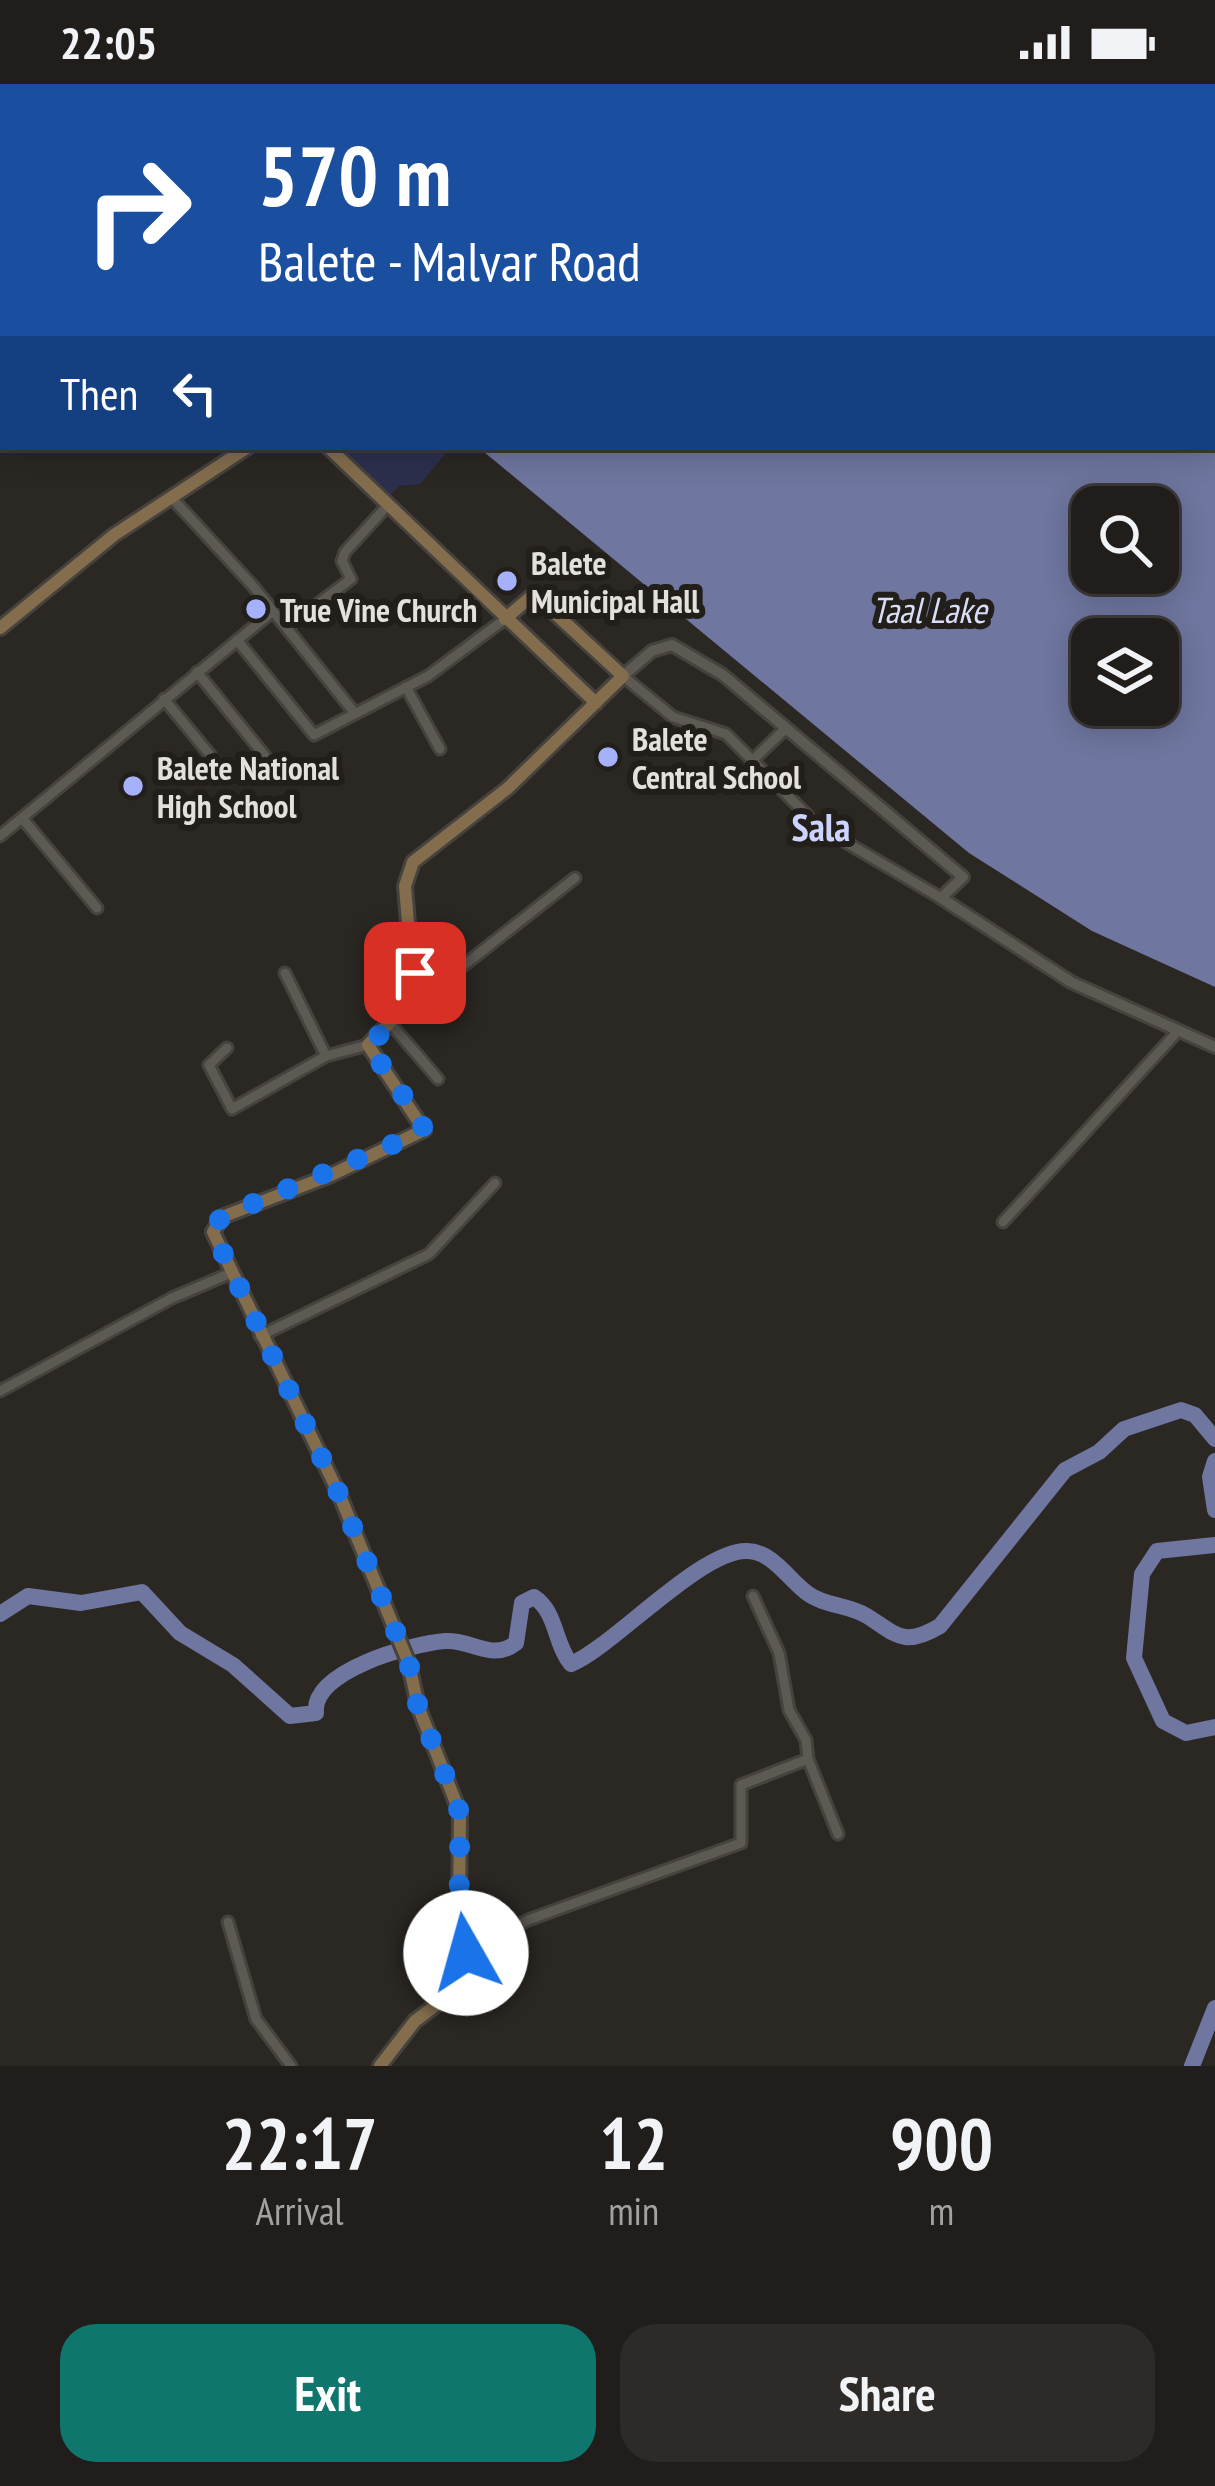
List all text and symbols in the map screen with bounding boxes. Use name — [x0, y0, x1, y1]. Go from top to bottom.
text: 22:05 — [60, 13, 157, 71]
text: 570 m — [258, 120, 451, 229]
icon: right — [60, 132, 216, 288]
text: Balete - Malvar Road — [258, 226, 641, 296]
icon: left — [162, 360, 228, 426]
text: Then — [60, 364, 138, 422]
map controls — [1071, 486, 1179, 726]
button: search — [1071, 486, 1179, 594]
place label: Balete Municipal Hall — [531, 541, 700, 622]
marker: Balete Municipal Hall — [494, 568, 520, 594]
water label: Taal Lake — [871, 586, 989, 633]
place label: True Vine Church — [280, 588, 477, 631]
marker: True Vine Church — [243, 596, 269, 622]
button: layers — [1071, 618, 1179, 726]
place label: Balete Central School — [632, 717, 802, 798]
marker: Balete Central School — [595, 744, 621, 770]
place label: Balete National High School — [157, 746, 340, 827]
marker: Balete National High School — [120, 773, 146, 799]
district label: Sala — [792, 801, 850, 852]
pin — [364, 922, 466, 1024]
icon: arrive — [382, 940, 448, 1006]
position arrow — [403, 1890, 529, 2016]
text: 22:17 — [222, 2096, 378, 2189]
text: 12 — [599, 2096, 668, 2189]
text: 900 — [890, 2096, 993, 2189]
text: Arrival — [256, 2185, 344, 2236]
text: min — [608, 2185, 659, 2236]
text: m — [929, 2185, 954, 2236]
button: Exit — [60, 2324, 596, 2462]
button: Share — [620, 2324, 1155, 2462]

